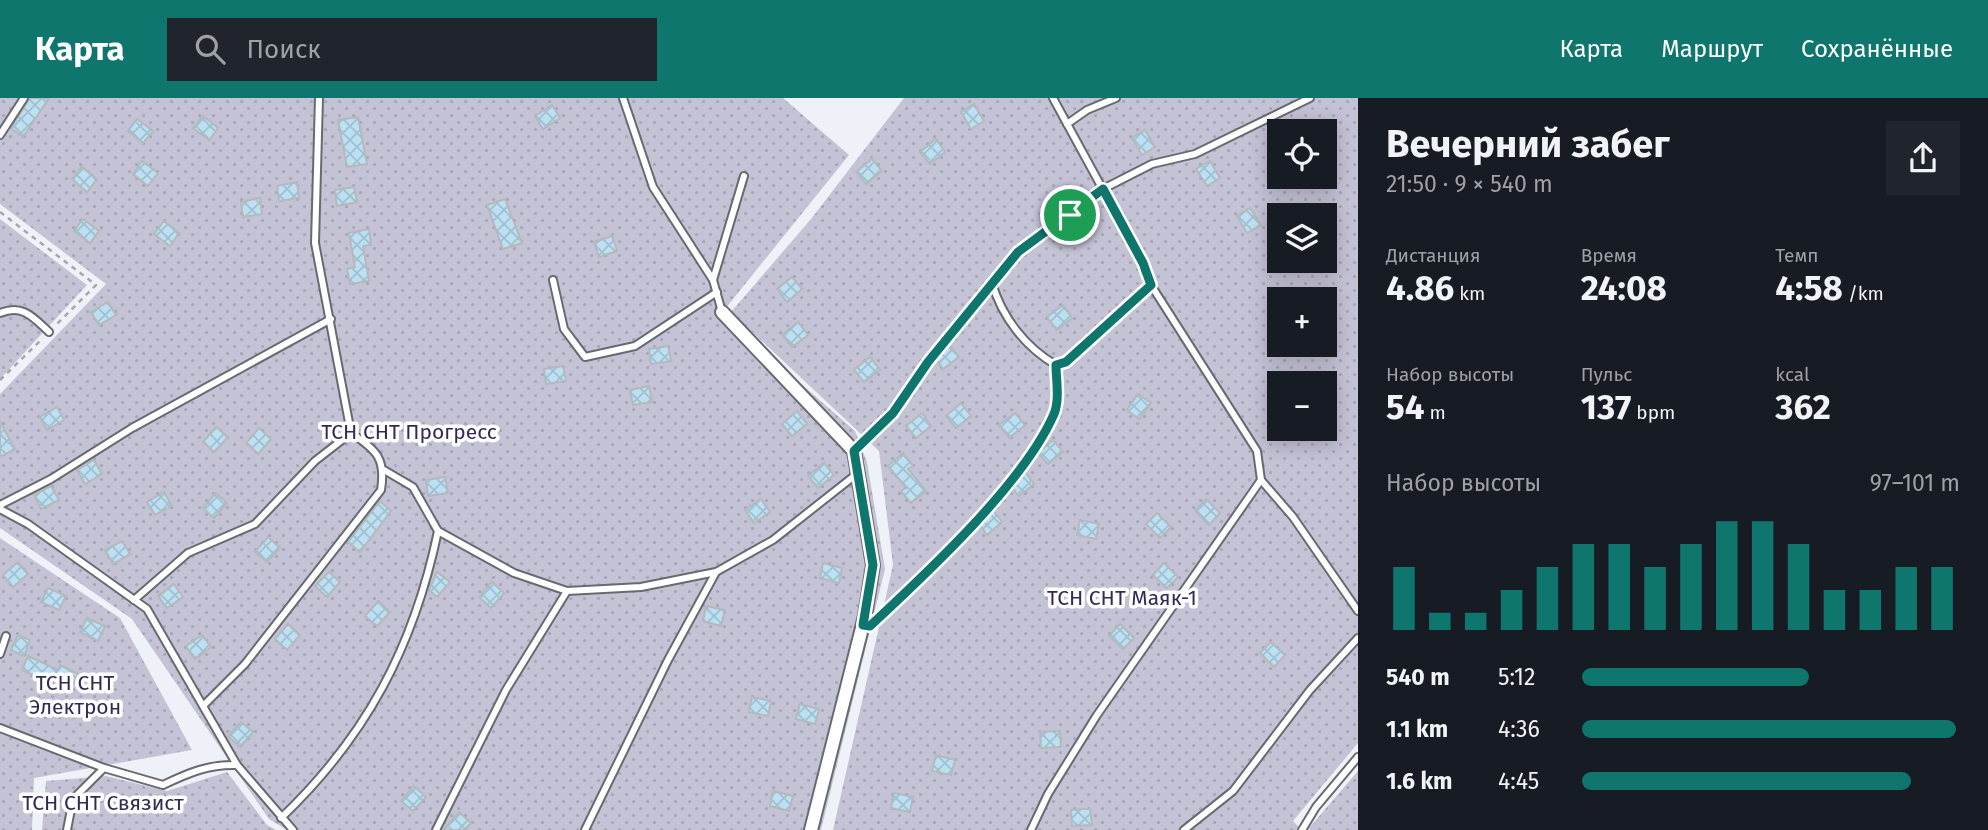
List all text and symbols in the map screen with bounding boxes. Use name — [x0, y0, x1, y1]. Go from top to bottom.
search box — [167, 18, 657, 81]
text: Карта — [35, 29, 125, 69]
icon: search — [191, 30, 229, 68]
text: Поиск — [247, 34, 321, 65]
text: Карта — [1560, 35, 1623, 63]
text: Маршрут — [1661, 35, 1763, 63]
text: Сохранённые — [1801, 35, 1953, 63]
map controls — [1267, 119, 1337, 441]
button: locate — [1267, 119, 1337, 189]
text: Вечерний забег — [1386, 121, 1670, 167]
button: share — [1886, 121, 1960, 195]
text: 21:50 · 9 × 540 m — [1386, 170, 1553, 198]
pin — [1040, 185, 1100, 245]
icon: arrive — [1051, 196, 1089, 234]
button: layers — [1267, 203, 1337, 273]
text: Дистанция — [1386, 244, 1481, 267]
text: Время — [1581, 244, 1637, 267]
text: Темп — [1775, 244, 1818, 267]
text: 4.86 — [1386, 267, 1454, 309]
text: 24:08 — [1581, 267, 1667, 309]
text: 4:58 — [1775, 267, 1843, 309]
text: km — [1454, 282, 1485, 305]
text: /km — [1843, 282, 1884, 305]
button: + — [1267, 287, 1337, 357]
text: Набор высоты — [1386, 363, 1514, 386]
text: Пульс — [1581, 363, 1632, 386]
text: kcal — [1775, 363, 1810, 386]
button: − — [1267, 371, 1337, 441]
text: 54 — [1386, 386, 1425, 428]
text: 137 — [1581, 386, 1631, 428]
text: 362 — [1775, 386, 1831, 428]
text: m — [1425, 401, 1446, 424]
text: bpm — [1631, 401, 1675, 424]
park label: ТСН СНТ Прогресс — [321, 419, 497, 445]
text: Набор высоты — [1386, 469, 1541, 497]
text: 97–101 m — [1870, 469, 1960, 497]
park label: ТСН СНТ Маяк-1 — [1047, 585, 1197, 611]
text: 540 m — [1386, 663, 1450, 691]
text: 5:12 — [1498, 663, 1535, 691]
park label: ТСН СНТ Электрон — [29, 670, 121, 720]
text: 1.1 km — [1386, 715, 1448, 743]
text: 4:36 — [1498, 715, 1540, 743]
text: 1.6 km — [1386, 767, 1453, 795]
text: 4:45 — [1498, 767, 1539, 795]
park label: ТСН СНТ Связист — [22, 790, 184, 816]

